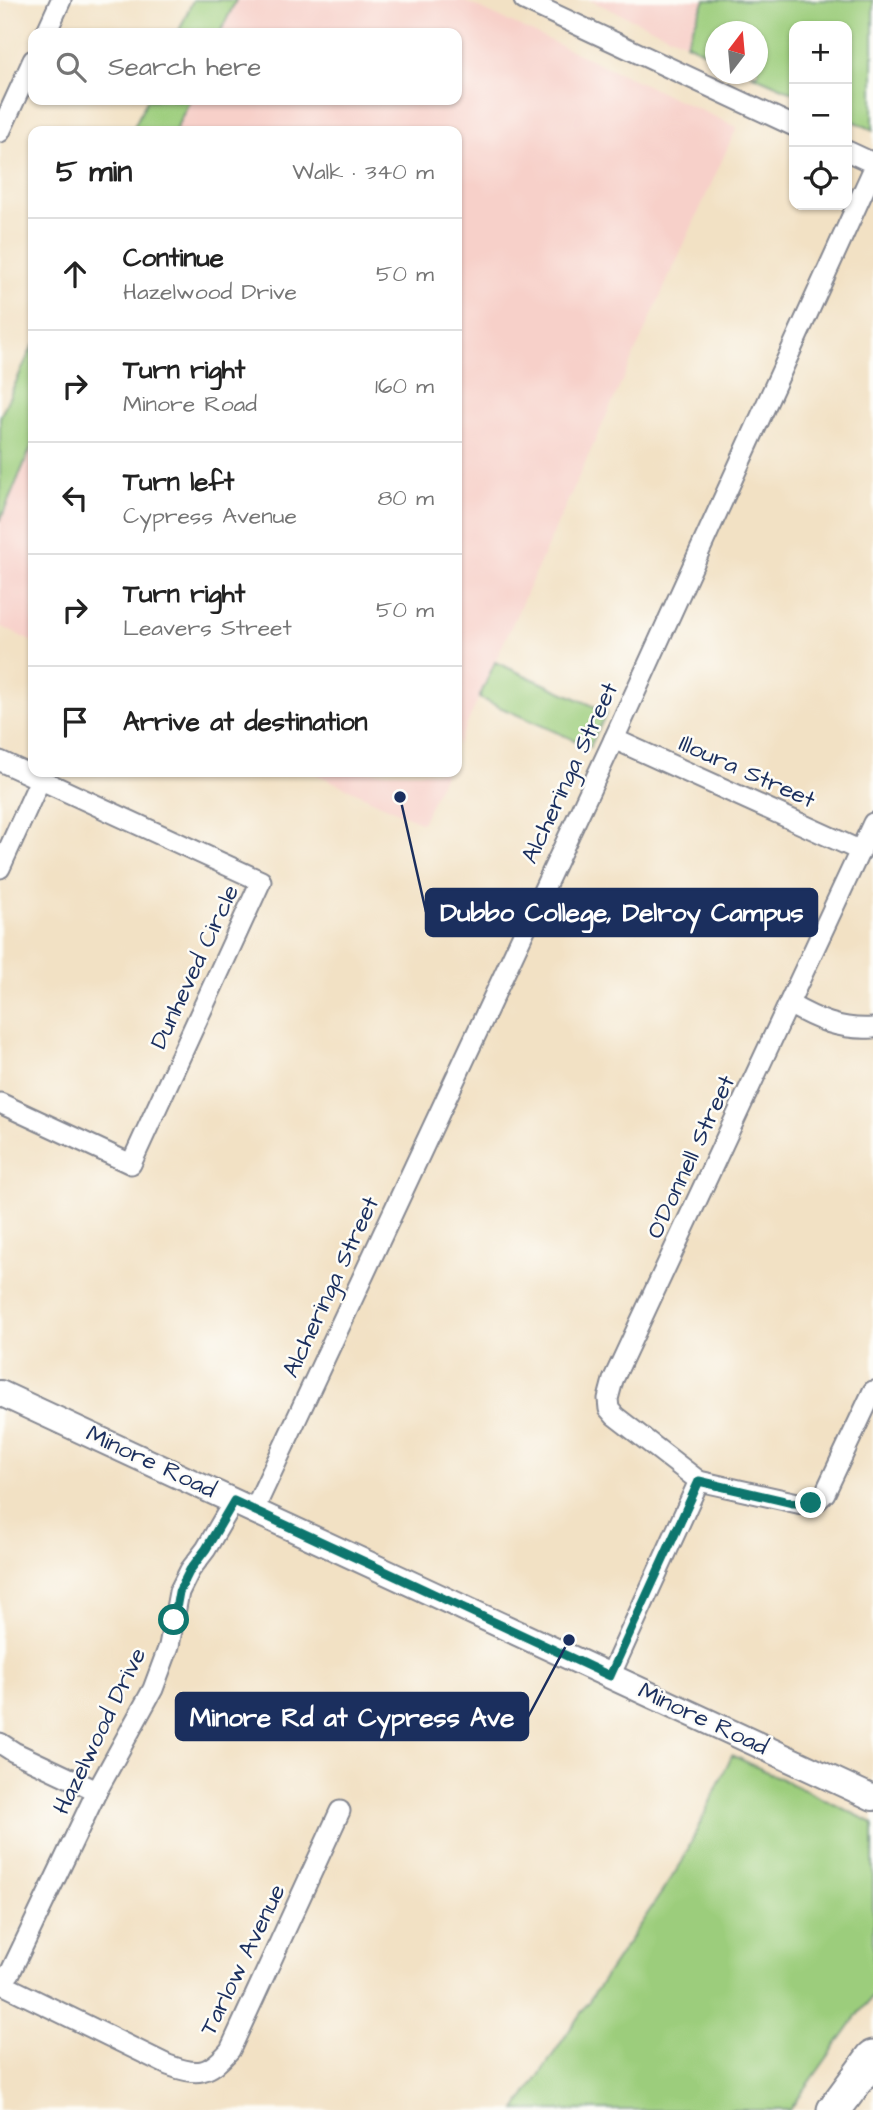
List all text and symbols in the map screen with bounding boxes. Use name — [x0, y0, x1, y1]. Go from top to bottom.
north arrow — [705, 21, 768, 84]
map controls — [789, 21, 852, 210]
button: + — [789, 21, 852, 84]
search box — [28, 28, 462, 105]
icon: search — [52, 48, 90, 86]
text: Search here — [108, 49, 261, 85]
button: − — [789, 84, 852, 147]
button: locate — [789, 147, 852, 210]
text: 5 min — [56, 151, 132, 193]
text: Walk · 340 m — [292, 156, 434, 188]
text: Continue — [123, 240, 224, 276]
icon: ahead — [56, 255, 94, 293]
text: 50 m — [376, 258, 434, 290]
text: Hazelwood Drive — [123, 276, 297, 308]
text: Turn right — [123, 352, 245, 388]
icon: right — [56, 367, 94, 405]
text: 160 m — [375, 370, 434, 402]
text: Minore Road — [123, 388, 257, 420]
text: Turn left — [123, 464, 234, 500]
icon: left — [56, 479, 94, 517]
text: 80 m — [377, 482, 434, 514]
text: Cypress Avenue — [123, 500, 297, 532]
text: Turn right — [123, 576, 245, 612]
icon: right — [56, 591, 94, 629]
text: 50 m — [376, 594, 434, 626]
text: Leavers Street — [123, 612, 292, 644]
street label: Alcheringa Street — [513, 677, 628, 870]
icon: arrive — [56, 703, 94, 741]
text: Arrive at destination — [123, 704, 368, 740]
street label: Illoura Street — [673, 727, 821, 817]
street label: Dunheved Circle — [142, 879, 248, 1055]
callout: Dubbo College, Delroy Campus — [426, 889, 817, 936]
text: Dubbo College, Delroy Campus — [440, 895, 804, 934]
street label: O'Donnell Street — [638, 1069, 744, 1244]
street label: Alcheringa Street — [274, 1191, 389, 1384]
street label: Minore Road — [80, 1417, 222, 1507]
route end — [795, 1487, 826, 1518]
route start — [158, 1604, 189, 1635]
street label: Hazelwood Drive — [45, 1642, 155, 1820]
street label: Minore Road — [632, 1674, 774, 1764]
callout: Minore Rd at Cypress Ave — [176, 1693, 528, 1740]
text: Minore Rd at Cypress Ave — [190, 1700, 514, 1739]
street label: Tarlow Avenue — [192, 1879, 294, 2041]

